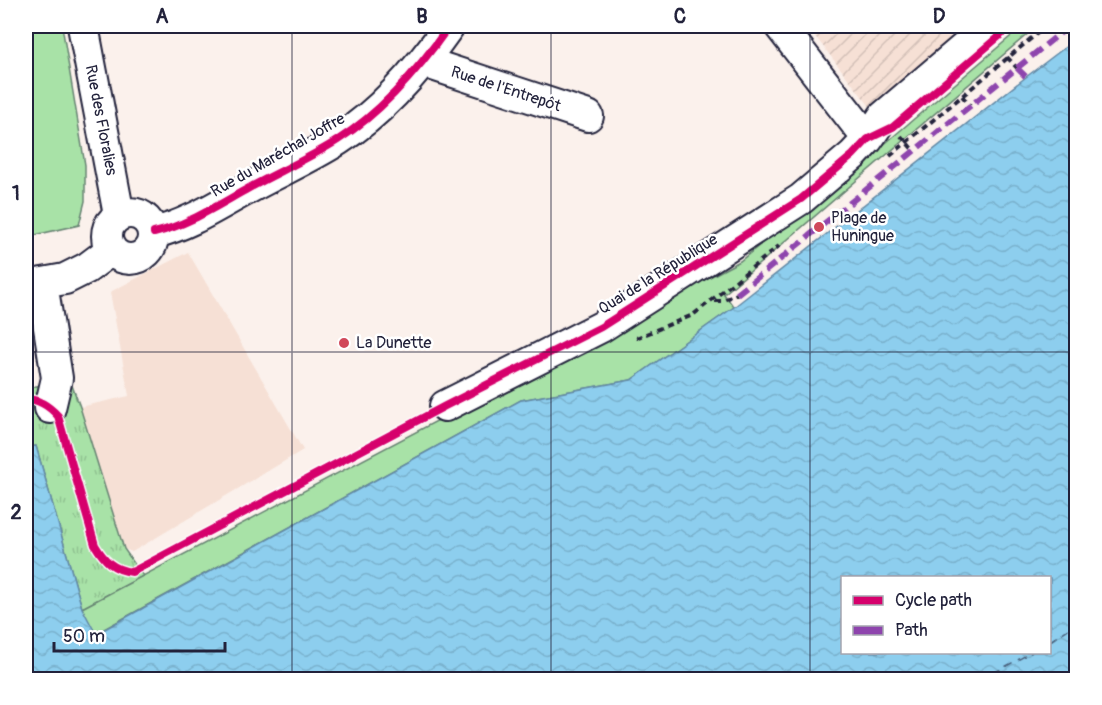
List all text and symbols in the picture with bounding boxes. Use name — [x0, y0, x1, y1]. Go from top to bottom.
text: A — [156, 4, 169, 29]
text: B — [416, 4, 428, 29]
text: C — [674, 4, 686, 29]
text: D — [933, 4, 946, 29]
street label: Rue de l'Entrepôt — [448, 62, 564, 116]
street label: Rue des Floralies — [80, 63, 122, 177]
street label: Rue du Maréchal Joffre — [207, 108, 349, 202]
text: 1 — [12, 181, 20, 206]
place label: Plage de Huningue — [831, 208, 894, 246]
marker: Plage de Huningue — [812, 220, 826, 234]
street label: Quai de la République — [595, 229, 721, 319]
place label: La Dunette — [356, 333, 432, 353]
marker: La Dunette — [337, 336, 351, 350]
text: 2 — [10, 500, 22, 525]
legend — [841, 576, 1051, 654]
text: Cycle path — [895, 589, 972, 612]
scale bar — [54, 615, 225, 653]
text: Path — [895, 619, 928, 642]
text: 50 m — [63, 625, 105, 648]

